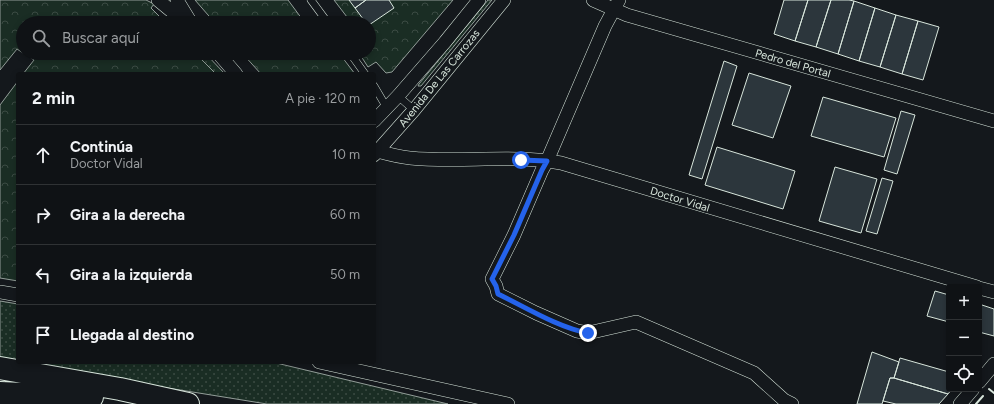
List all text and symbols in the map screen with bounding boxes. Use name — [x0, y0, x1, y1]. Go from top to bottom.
search box — [16, 16, 376, 60]
icon: search — [30, 27, 52, 49]
street label: Avenida De Las Carrozas — [396, 27, 483, 130]
text: Buscar aquí — [62, 29, 139, 47]
street label: Pedro del Portal — [754, 47, 832, 80]
text: 2 min — [32, 88, 75, 108]
text: A pie · 120 m — [285, 91, 360, 106]
text: Continúa — [70, 138, 133, 156]
icon: ahead — [32, 144, 54, 166]
text: 10 m — [332, 147, 360, 162]
route start — [512, 151, 530, 169]
text: Doctor Vidal — [70, 156, 143, 171]
street label: Doctor Vidal — [649, 184, 711, 215]
icon: right — [32, 204, 54, 226]
text: Gira a la derecha — [70, 206, 185, 224]
text: 60 m — [330, 207, 360, 222]
icon: left — [32, 264, 54, 286]
text: Gira a la izquierda — [70, 266, 192, 284]
text: 50 m — [330, 267, 360, 282]
map controls — [946, 284, 982, 392]
button: + — [946, 284, 982, 320]
button: − — [946, 320, 982, 356]
icon: arrive — [32, 324, 54, 346]
route end — [579, 324, 597, 342]
text: Llegada al destino — [70, 326, 194, 344]
button: locate — [946, 356, 982, 392]

